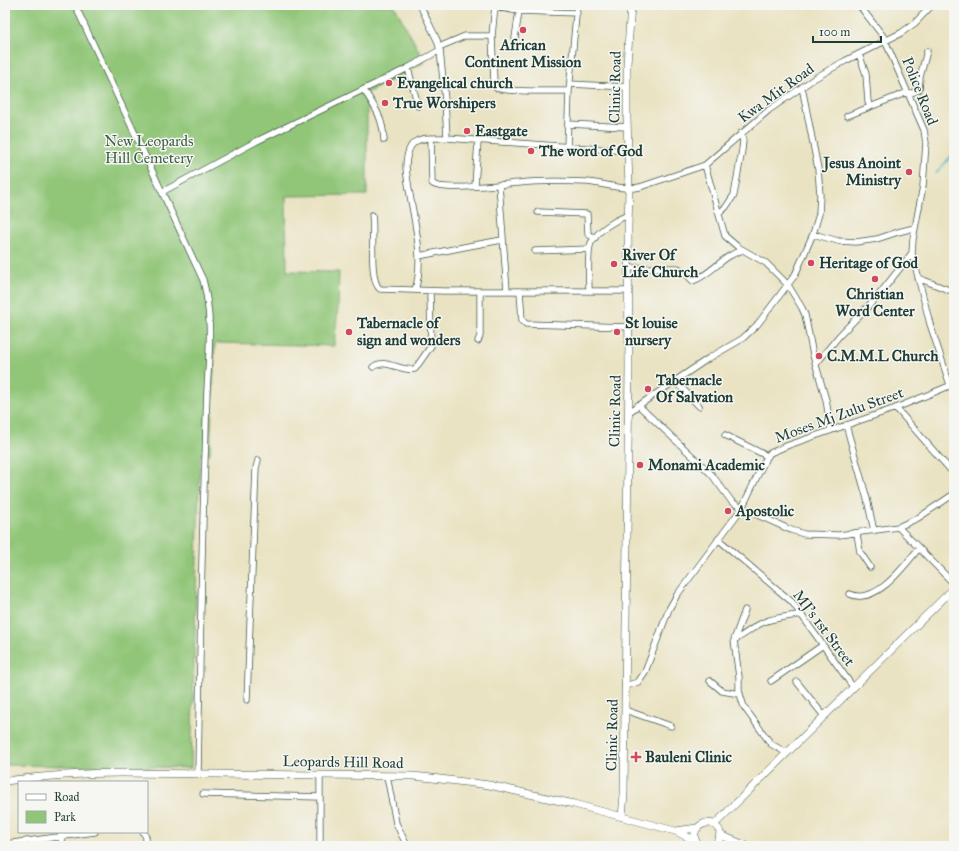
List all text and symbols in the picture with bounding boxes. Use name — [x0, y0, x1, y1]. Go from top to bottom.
scale bar — [813, 18, 881, 44]
marker: African Continent Mission — [518, 25, 528, 35]
text: 100 m — [819, 25, 850, 39]
place label: African Continent Mission — [465, 36, 582, 71]
street label: Clinic Road — [605, 50, 625, 123]
street label: Police Road — [898, 54, 942, 128]
street label: Kwa Mit Road — [735, 59, 818, 127]
place label: Evangelical church — [397, 74, 514, 93]
marker: Evangelical church — [384, 78, 394, 88]
place label: True Worshipers — [392, 94, 496, 113]
marker: True Worshipers — [380, 98, 390, 108]
place label: Eastgate — [475, 122, 529, 141]
marker: Eastgate — [462, 126, 472, 136]
park label: New Leopards Hill Cemetery — [104, 132, 194, 167]
place label: The word of God — [538, 142, 643, 160]
marker: The word of God — [526, 146, 536, 156]
place label: Jesus Anoint Ministry — [821, 154, 902, 190]
marker: Jesus Anoint Ministry — [904, 167, 914, 177]
place label: River Of Life Church — [622, 246, 699, 281]
place label: Heritage of God — [819, 254, 918, 273]
marker: Heritage of God — [806, 258, 816, 268]
marker: River Of Life Church — [609, 259, 619, 269]
marker: Christian Word Center — [870, 274, 880, 284]
place label: Christian Word Center — [835, 285, 915, 320]
place label: Tabernacle of sign and wonders — [356, 314, 461, 350]
place label: St louise nursery — [625, 314, 678, 350]
marker: Tabernacle of sign and wonders — [344, 327, 354, 337]
marker: St louise nursery — [612, 327, 622, 337]
place label: C.M.M.L Church — [827, 347, 939, 365]
marker: C.M.M.L Church — [814, 351, 824, 361]
place label: Tabernacle Of Salvation — [655, 371, 734, 406]
street label: Clinic Road — [605, 374, 625, 447]
street label: Moses Mj Zulu Street — [772, 383, 906, 447]
marker: Tabernacle Of Salvation — [643, 384, 653, 394]
place label: Monami Academic — [648, 456, 766, 474]
marker: Monami Academic — [635, 460, 645, 470]
place label: Apostolic — [735, 502, 795, 521]
marker: Apostolic — [723, 506, 733, 516]
street label: MJ’s 1st Street — [789, 586, 859, 671]
street label: Clinic Road — [602, 698, 622, 771]
place label: Bauleni Clinic — [645, 748, 733, 766]
marker: Bauleni Clinic — [630, 751, 642, 763]
street label: Leopards Hill Road — [282, 752, 404, 772]
legend — [18, 781, 148, 833]
text: Road — [54, 790, 80, 804]
text: Park — [54, 810, 76, 824]

